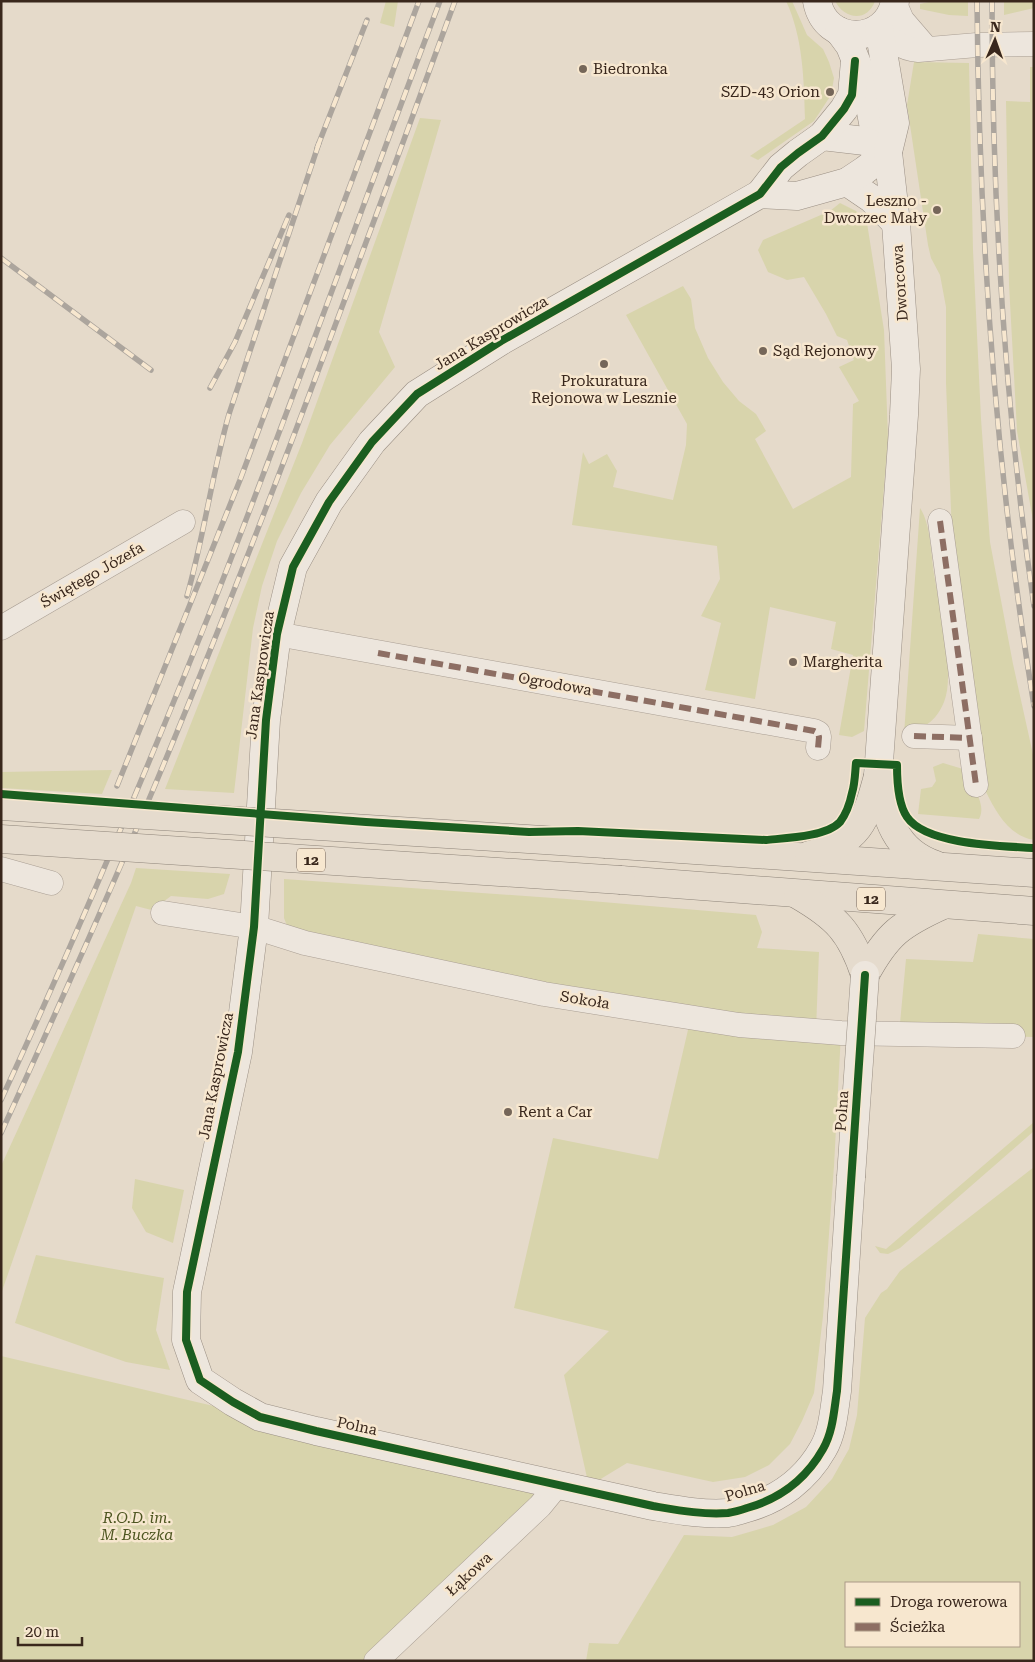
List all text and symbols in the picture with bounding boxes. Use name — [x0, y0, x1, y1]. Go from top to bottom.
north arrow — [970, 15, 1020, 65]
text: N — [990, 19, 1001, 35]
place label: Biedronka — [593, 60, 668, 78]
marker: Biedronka — [577, 63, 589, 75]
place label: SZD-43 Orion — [721, 83, 820, 101]
marker: SZD-43 Orion — [824, 86, 836, 98]
place label: Leszno - Dworzec Mały — [824, 192, 927, 227]
marker: Leszno - Dworzec Mały — [931, 204, 943, 216]
street label: Dworcowa — [888, 244, 912, 322]
street label: Jana Kasprowicza — [431, 292, 551, 374]
place label: Sąd Rejonowy — [773, 342, 876, 360]
marker: Sąd Rejonowy — [757, 345, 769, 357]
marker: Prokuratura Rejonowa w Lesznie — [598, 358, 610, 370]
place label: Prokuratura Rejonowa w Lesznie — [531, 372, 677, 407]
street label: Świętego Józefa — [37, 537, 147, 612]
street label: Jana Kasprowicza — [242, 610, 278, 740]
place label: Margherita — [803, 653, 882, 671]
marker: Margherita — [787, 656, 799, 668]
street label: Ogrodowa — [517, 669, 593, 699]
road number: 12 — [297, 848, 325, 872]
road number: 12 — [857, 888, 885, 911]
street label: Sokoła — [559, 987, 611, 1013]
street label: Jana Kasprowicza — [195, 1011, 237, 1141]
street label: Polna — [832, 1090, 852, 1132]
place label: Rent a Car — [518, 1103, 592, 1121]
marker: Rent a Car — [502, 1106, 514, 1118]
street label: Polna — [335, 1413, 379, 1439]
street label: Polna — [723, 1476, 767, 1506]
park label: R.O.D. im. M. Buczka — [100, 1509, 173, 1544]
street label: Łąkowa — [442, 1548, 496, 1600]
legend — [845, 1582, 1020, 1647]
text: Droga rowerowa — [890, 1593, 1007, 1611]
scale bar — [18, 1614, 81, 1646]
text: Ścieżka — [890, 1617, 945, 1636]
text: 20 m — [25, 1623, 60, 1641]

